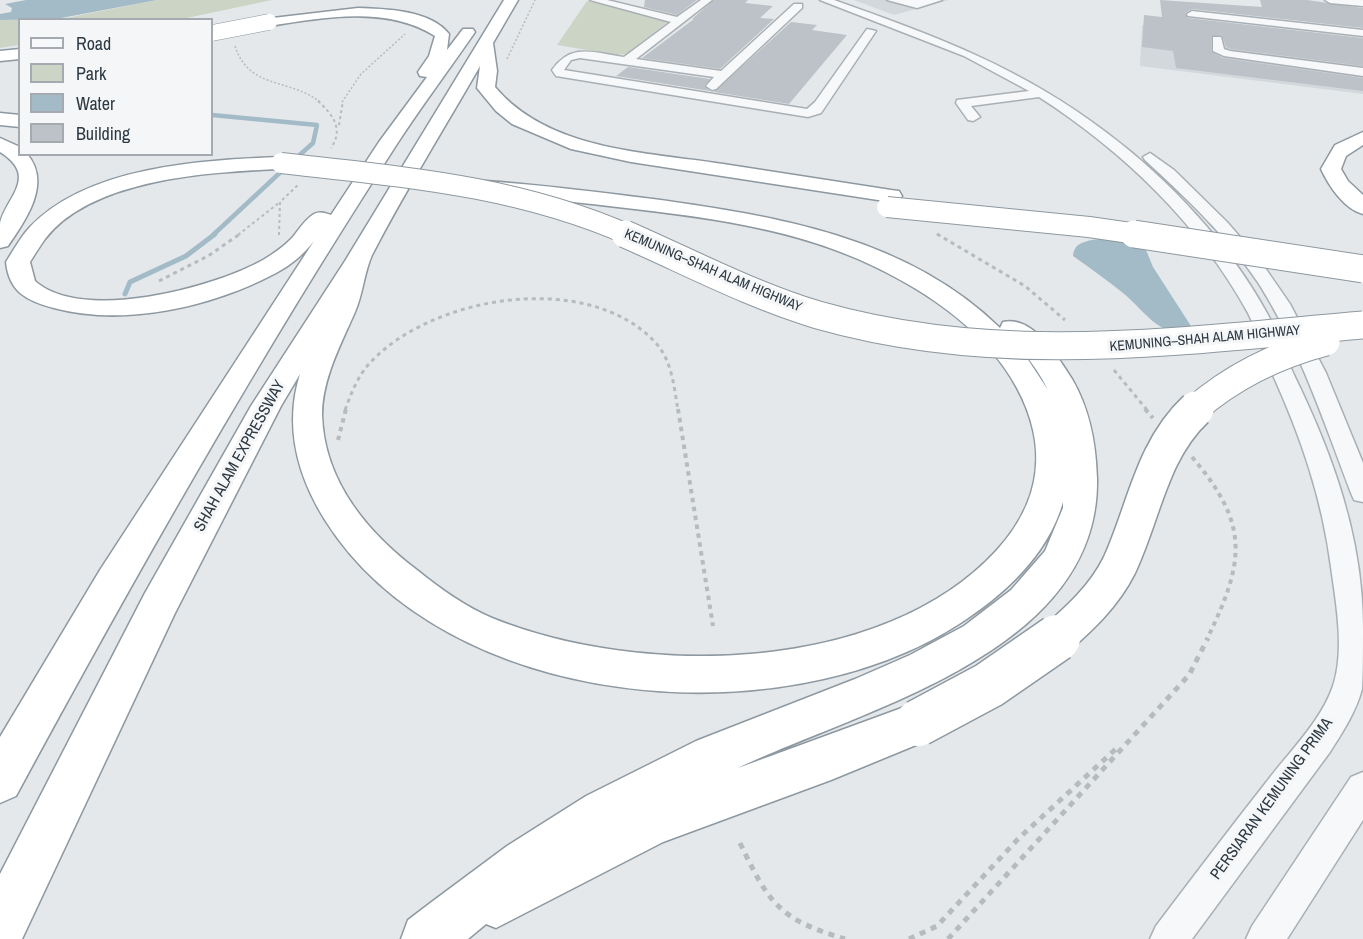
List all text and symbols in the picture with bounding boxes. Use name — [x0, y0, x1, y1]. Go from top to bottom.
legend — [18, 18, 213, 156]
text: Road — [76, 31, 111, 56]
text: Park — [76, 61, 106, 86]
text: Water — [76, 91, 115, 116]
text: Building — [76, 121, 130, 146]
street label: KEMUNING–SHAH ALAM HIGHWAY — [622, 226, 804, 316]
street label: KEMUNING–SHAH ALAM HIGHWAY — [1109, 322, 1301, 356]
street label: SHAH ALAM EXPRESSWAY — [190, 377, 290, 535]
street label: PERSIARAN KEMUNING PRIMA — [1207, 714, 1337, 884]

